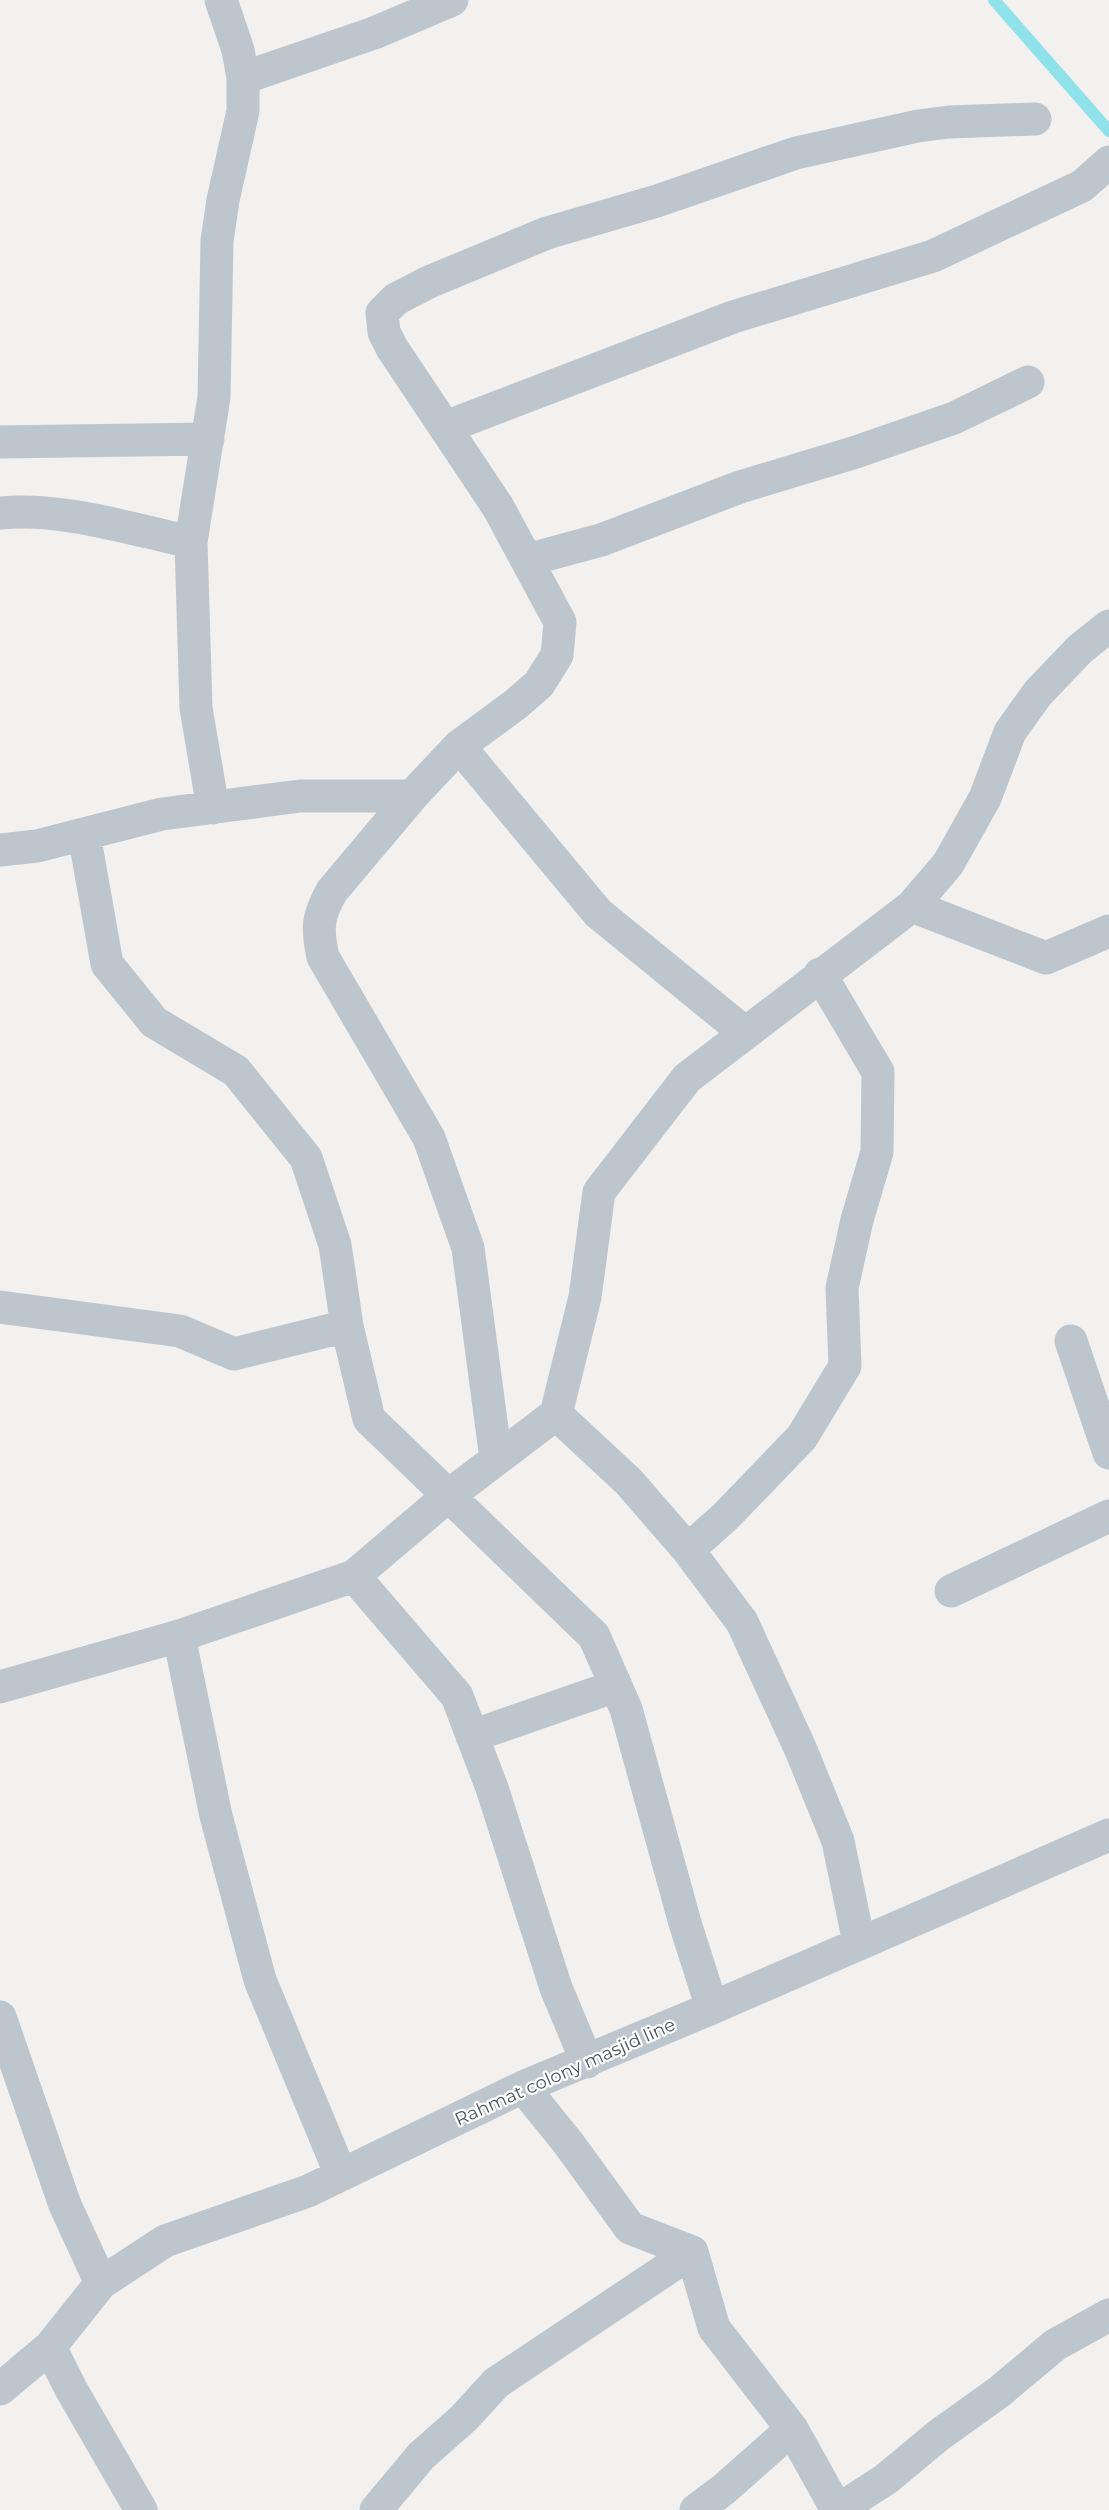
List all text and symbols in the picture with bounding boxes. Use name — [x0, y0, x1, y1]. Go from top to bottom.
street label: Rahmat colony masjid line — [451, 2013, 679, 2131]

